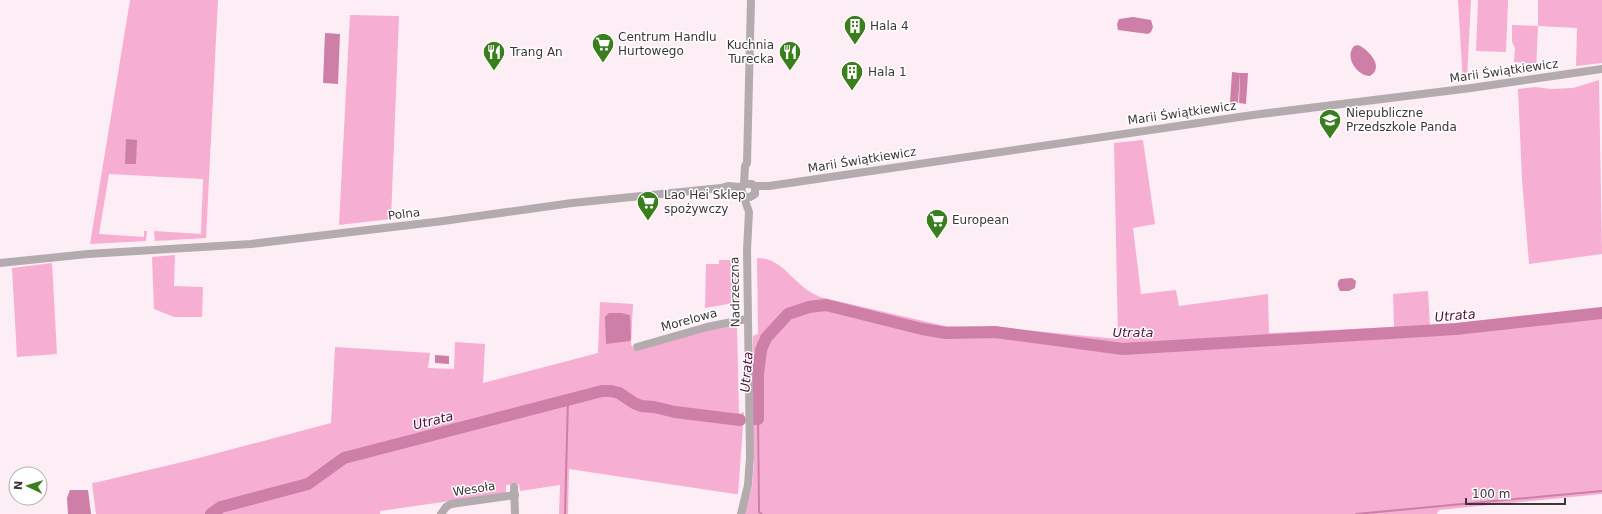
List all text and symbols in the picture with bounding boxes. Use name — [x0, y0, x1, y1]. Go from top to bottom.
building icon: Hala 4 — [842, 13, 868, 46]
place label: Hala 4 — [870, 19, 909, 33]
place label: Centrum Handlu Hurtowego — [618, 30, 717, 58]
supermarket icon: Centrum Handlu Hurtowego — [590, 31, 616, 64]
place label: Kuchnia Turecka — [727, 38, 774, 66]
restaurant icon: Trang An — [481, 39, 507, 72]
restaurant icon: Kuchnia Turecka — [777, 39, 803, 72]
place label: Trang An — [509, 45, 563, 59]
street label: Marii Świątkiewicz — [1449, 55, 1559, 86]
building icon: Hala 1 — [839, 59, 865, 92]
place label: Hala 1 — [868, 65, 907, 79]
street label: Marii Świątkiewicz — [1127, 97, 1237, 128]
place label: Niepubliczne Przedszkole Panda — [1346, 106, 1457, 134]
school or university icon: Niepubliczne Przedszkole Panda — [1317, 107, 1343, 140]
street label: Marii Świątkiewicz — [807, 144, 917, 175]
place label: Lao Hei Sklep spożywczy — [664, 188, 746, 216]
supermarket icon: Lao Hei Sklep spożywczy — [635, 189, 661, 222]
street label: Polna — [387, 205, 421, 223]
supermarket icon: European — [924, 207, 950, 240]
place label: European — [952, 213, 1009, 227]
street label: Nadrzeczna — [727, 257, 743, 327]
street label: Morelowa — [659, 306, 719, 334]
water label: Utrata — [1434, 306, 1476, 325]
water label: Utrata — [1113, 325, 1154, 340]
water label: Utrata — [737, 351, 756, 393]
water label: Utrata — [411, 408, 455, 433]
north arrow — [8, 466, 48, 506]
street label: Wesoła — [452, 479, 496, 499]
text: N — [12, 480, 25, 490]
scale bar — [1466, 480, 1565, 506]
text: 100 m — [1472, 487, 1510, 501]

